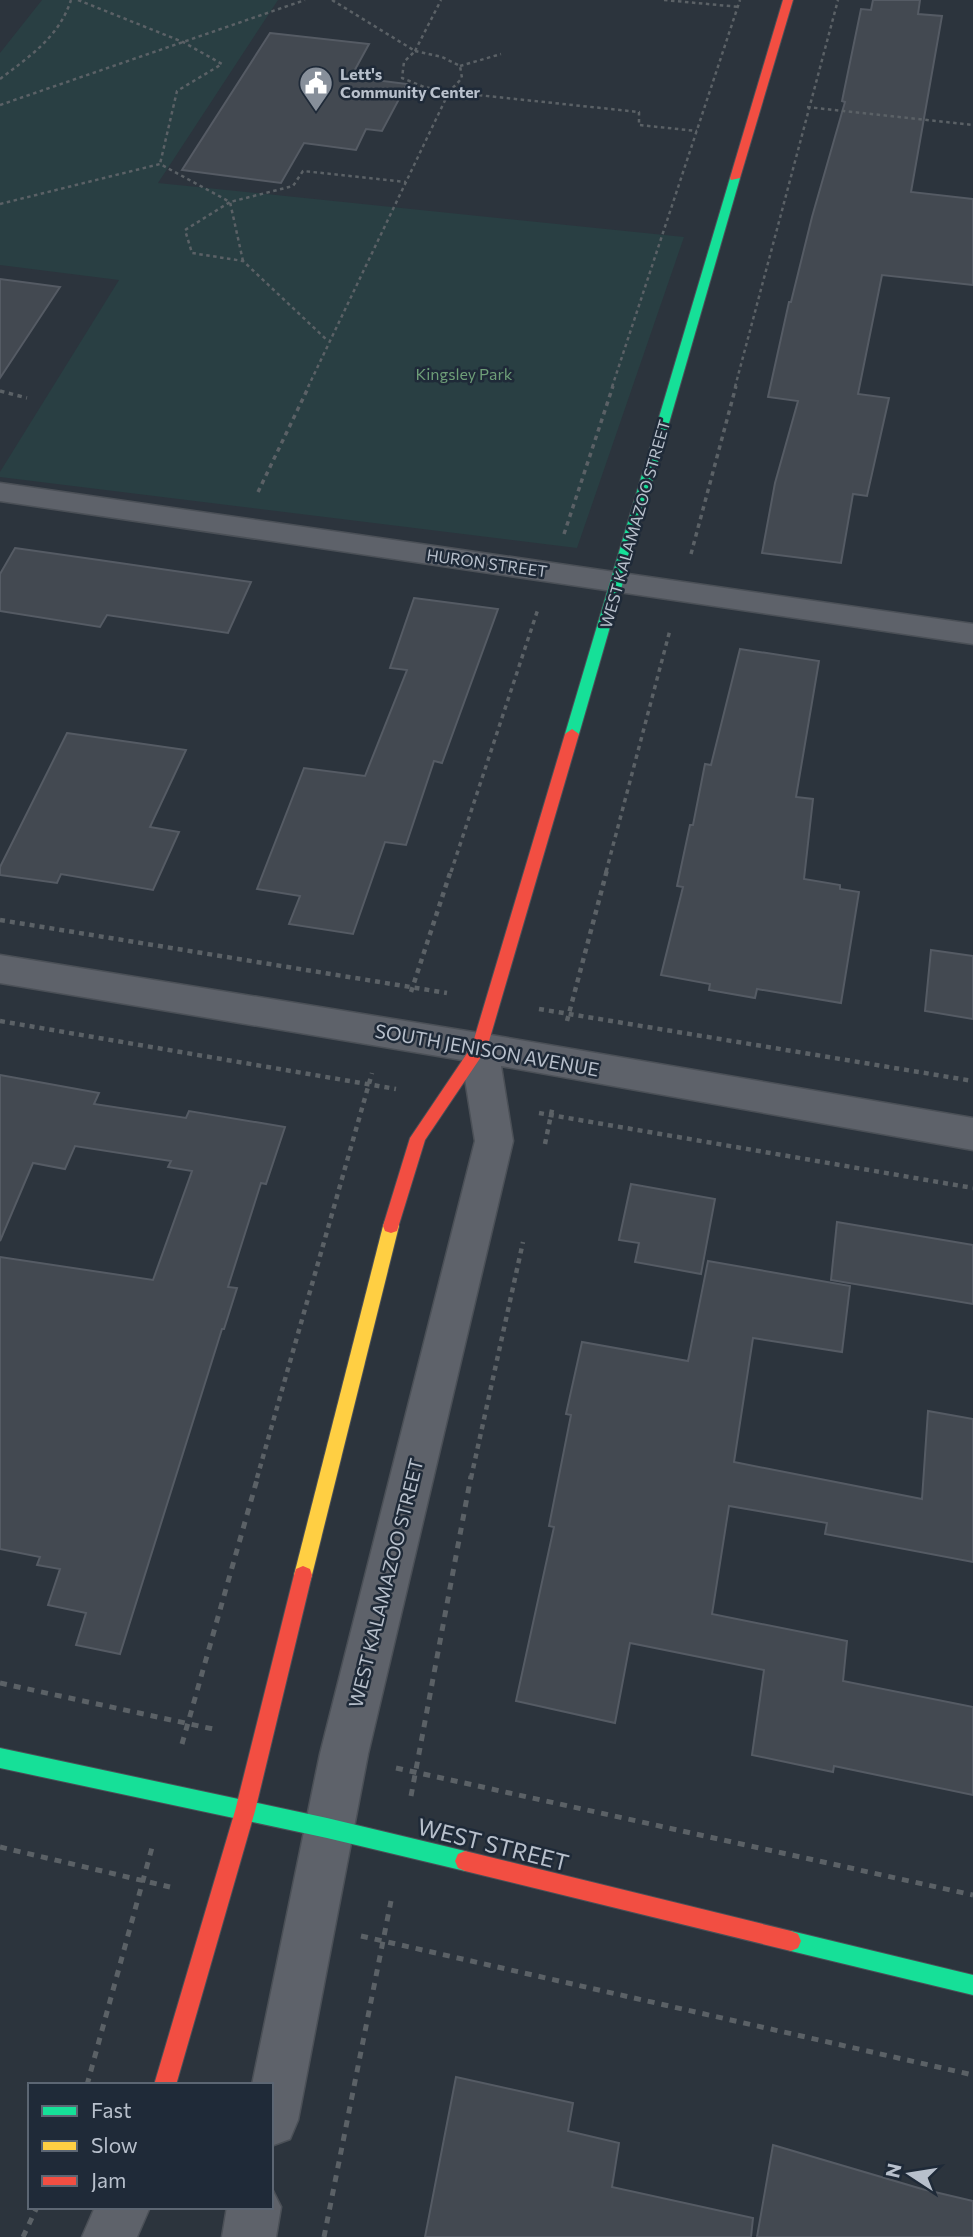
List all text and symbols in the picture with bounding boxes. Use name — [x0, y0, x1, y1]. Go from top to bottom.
public building icon: Lett's Community Center — [297, 64, 335, 113]
place label: Lett's Community Center — [340, 64, 481, 101]
park label: Kingsley Park — [415, 364, 513, 383]
street label: WEST KALAMAZOO STREET — [596, 418, 673, 630]
street label: HURON STREET — [425, 545, 549, 580]
street label: SOUTH JENISON AVENUE — [373, 1018, 601, 1081]
street label: WEST KALAMAZOO STREET — [343, 1456, 428, 1710]
street label: WEST STREET — [415, 1812, 572, 1876]
legend — [28, 2083, 273, 2209]
text: Fast — [91, 2097, 132, 2122]
text: Slow — [91, 2132, 138, 2157]
north arrow — [875, 2139, 945, 2209]
text: N — [880, 2161, 906, 2180]
text: Jam — [91, 2167, 126, 2192]

